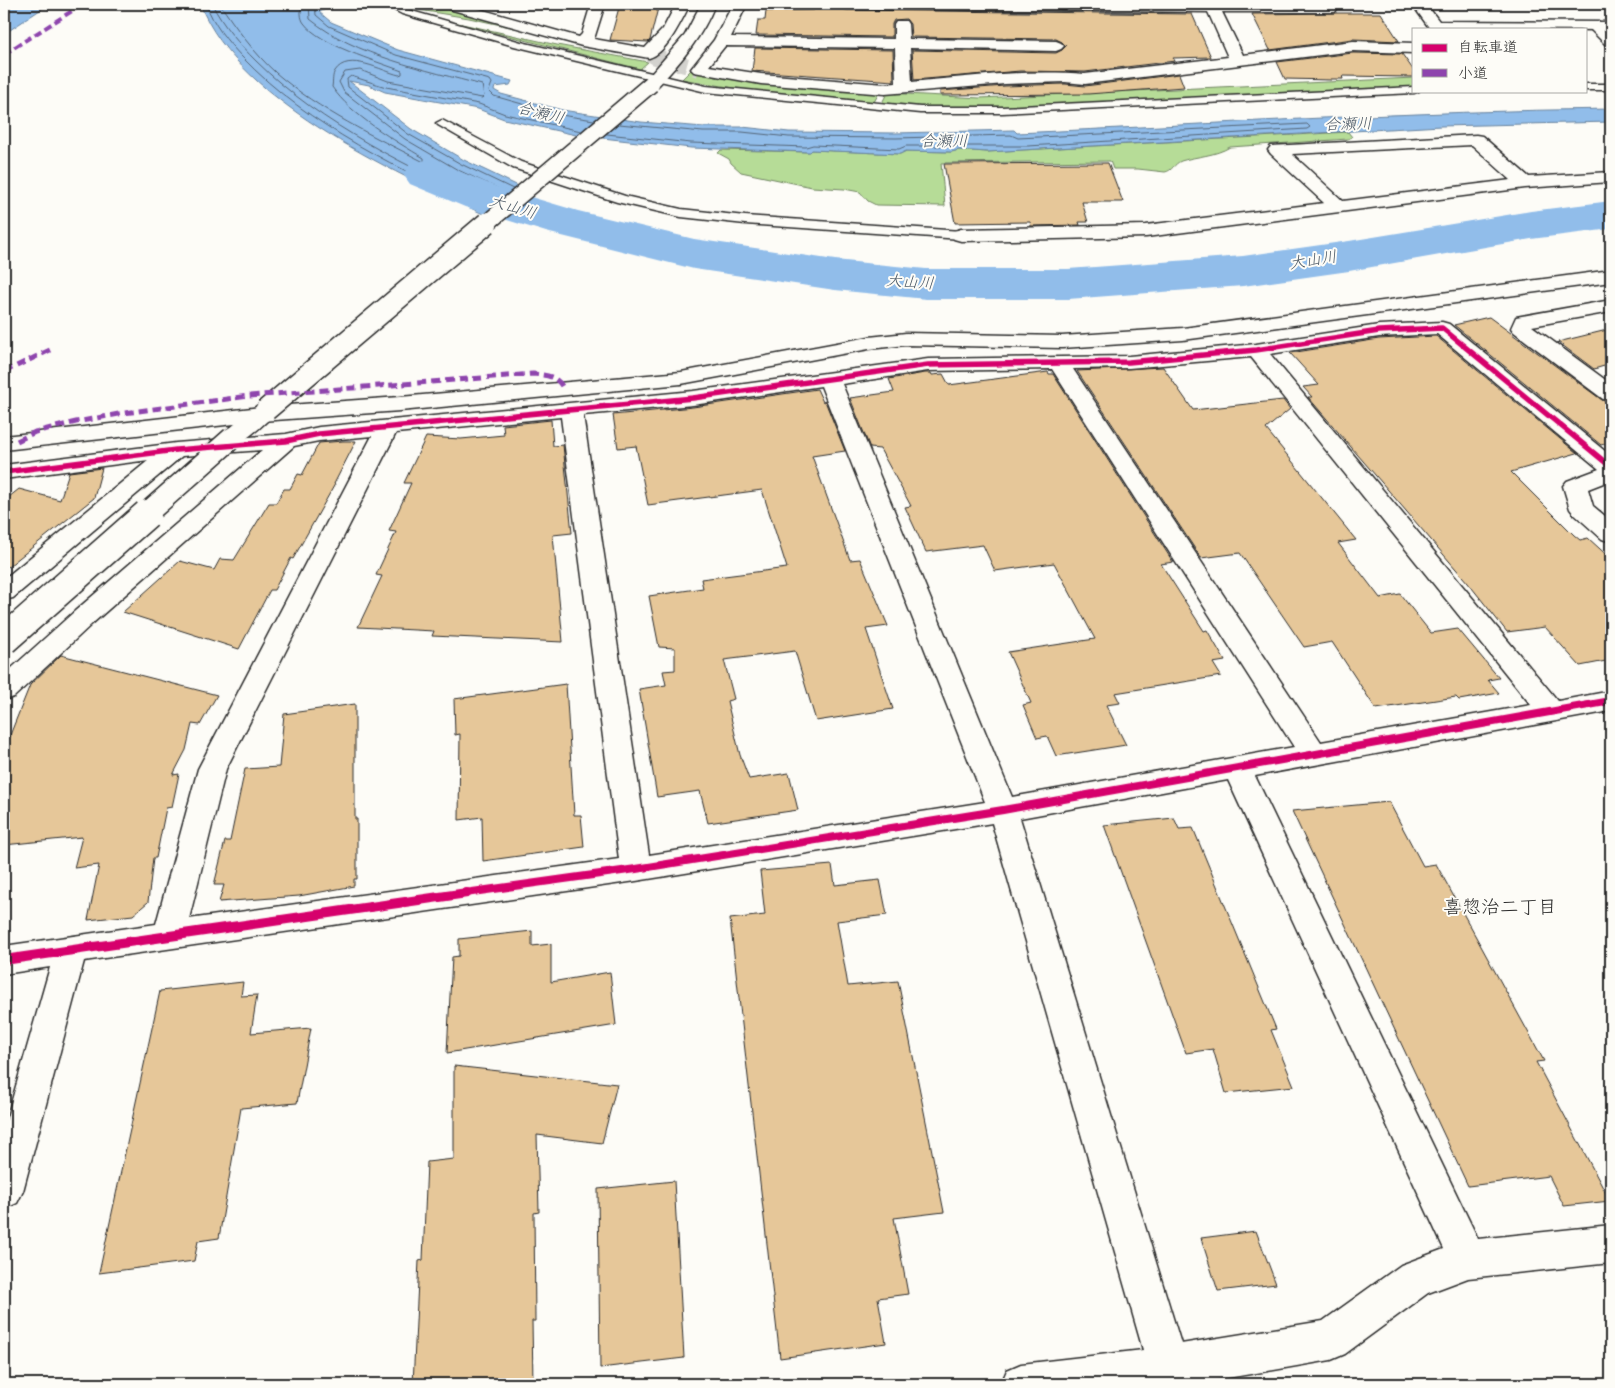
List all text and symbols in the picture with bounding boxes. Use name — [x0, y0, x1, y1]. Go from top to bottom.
legend — [1412, 28, 1588, 92]
text: 自転車道 — [1458, 38, 1518, 56]
text: 小道 — [1458, 64, 1488, 82]
water label: 合瀬川 — [516, 98, 566, 128]
water label: 合瀬川 — [1324, 114, 1372, 134]
water label: 合瀬川 — [920, 132, 968, 150]
water label: 大山川 — [487, 191, 539, 223]
water label: 大山川 — [1288, 247, 1338, 273]
water label: 大山川 — [885, 271, 935, 293]
district label: 喜惣治二丁目 — [1443, 896, 1557, 918]

